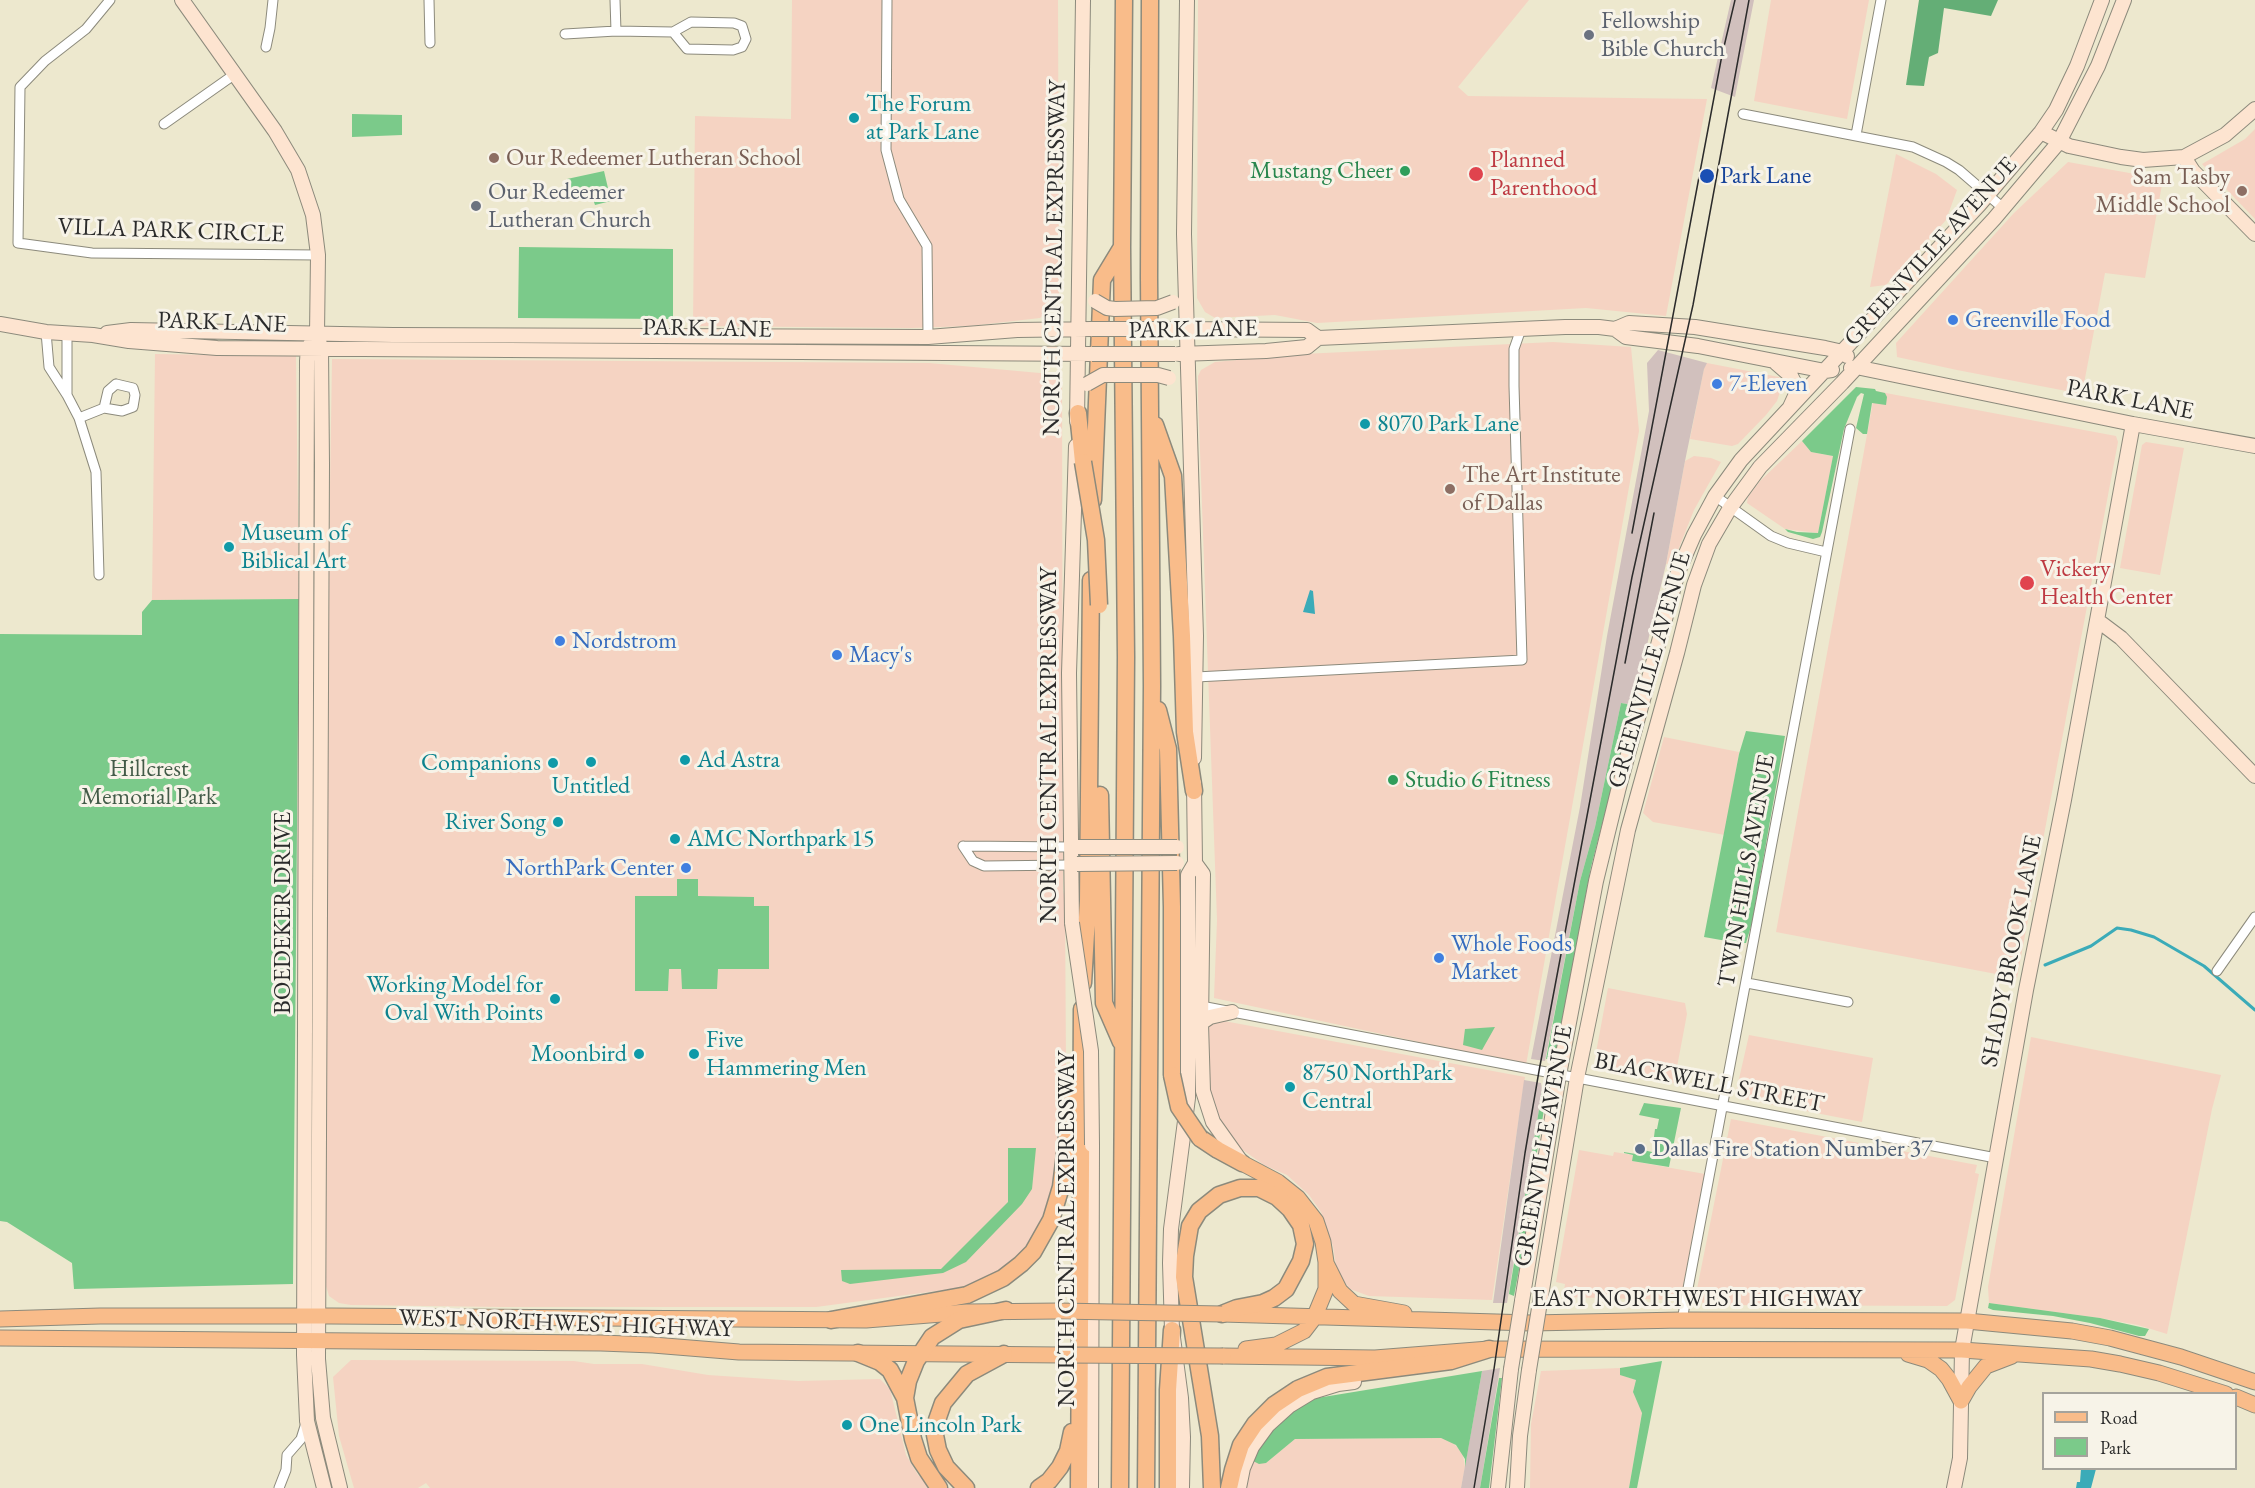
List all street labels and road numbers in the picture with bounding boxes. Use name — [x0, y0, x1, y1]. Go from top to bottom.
street label: NORTH CENTRAL EXPRESSWAY — [1037, 80, 1073, 436]
street label: GREENVILLE AVENUE — [1838, 152, 2024, 352]
street label: VILLA PARK CIRCLE — [57, 213, 285, 249]
street label: PARK LANE — [157, 306, 287, 340]
street label: PARK LANE — [642, 313, 772, 345]
street label: PARK LANE — [1128, 314, 1258, 346]
street label: PARK LANE — [2064, 374, 2196, 426]
street label: GREENVILLE AVENUE — [1602, 549, 1698, 791]
street label: NORTH CENTRAL EXPRESSWAY — [1035, 567, 1063, 923]
street label: TWIN HILLS AVENUE — [1712, 752, 1782, 990]
street label: BOEDEKER DRIVE — [269, 812, 297, 1014]
street label: SHADY BROOK LANE — [1975, 833, 2049, 1069]
street label: GREENVILLE AVENUE — [1509, 1023, 1579, 1269]
street label: BLACKWELL STREET — [1592, 1047, 1826, 1119]
street label: NORTH CENTRAL EXPRESSWAY — [1053, 1051, 1081, 1407]
street label: EAST NORTHWEST HIGHWAY — [1532, 1285, 1862, 1313]
street label: WEST NORTHWEST HIGHWAY — [398, 1304, 734, 1344]

